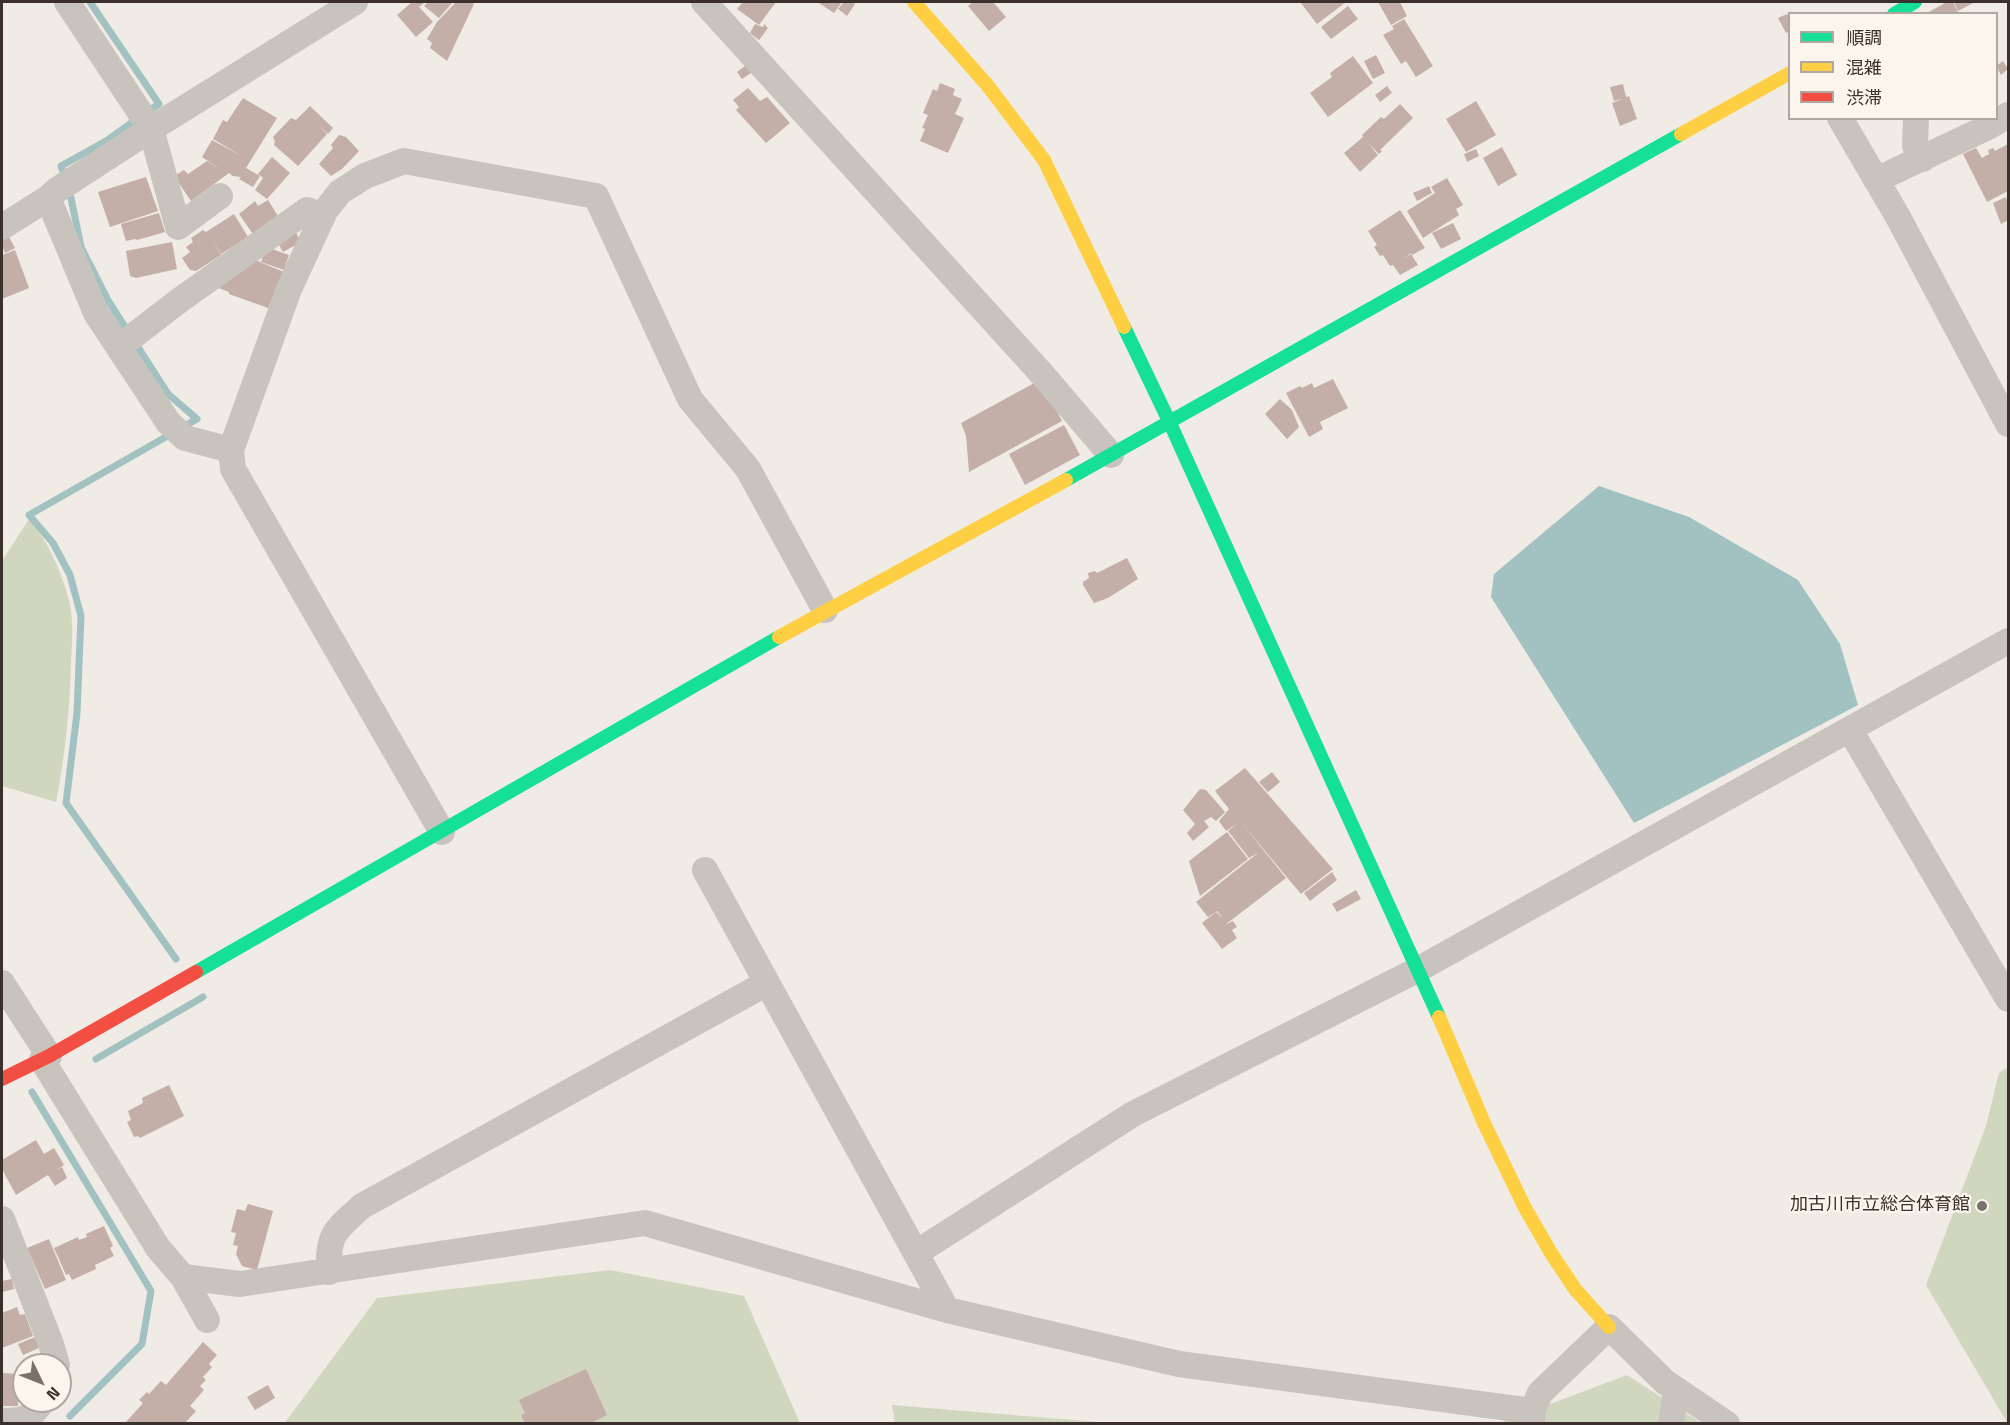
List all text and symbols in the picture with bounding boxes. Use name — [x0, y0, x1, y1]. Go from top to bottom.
legend — [1788, 12, 1998, 120]
text: 順調 — [1846, 24, 1882, 51]
text: 混雑 — [1846, 54, 1882, 81]
text: 渋滞 — [1846, 84, 1882, 111]
place label: 加古川市立総合体育館 — [1790, 1195, 1970, 1217]
marker: 加古川市立総合体育館 — [1975, 1199, 1989, 1213]
north arrow — [12, 1353, 72, 1413]
text: N — [41, 1382, 66, 1406]

